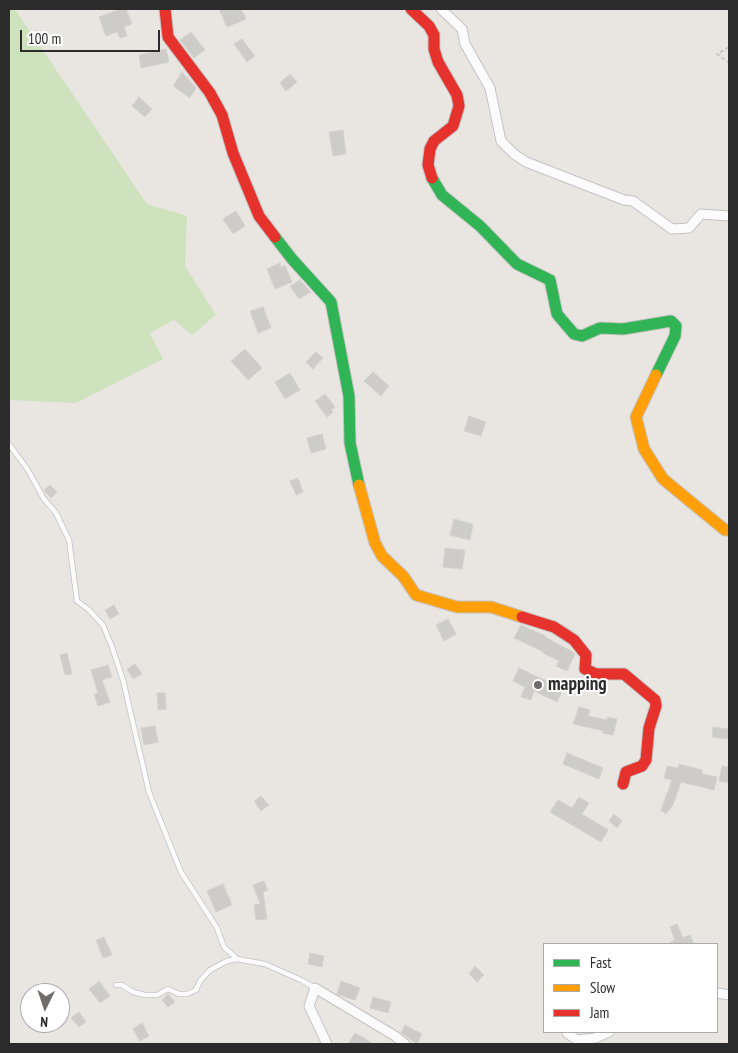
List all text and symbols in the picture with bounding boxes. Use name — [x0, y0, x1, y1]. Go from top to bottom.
scale bar — [22, 20, 162, 52]
text: 100 m — [28, 29, 61, 48]
place label: mapping — [548, 674, 607, 696]
marker: mapping — [532, 679, 544, 691]
legend — [543, 943, 718, 1033]
text: Fast — [590, 953, 611, 972]
text: Slow — [590, 978, 615, 997]
north arrow — [20, 983, 70, 1033]
text: Jam — [590, 1003, 609, 1022]
text: N — [40, 1013, 48, 1031]

